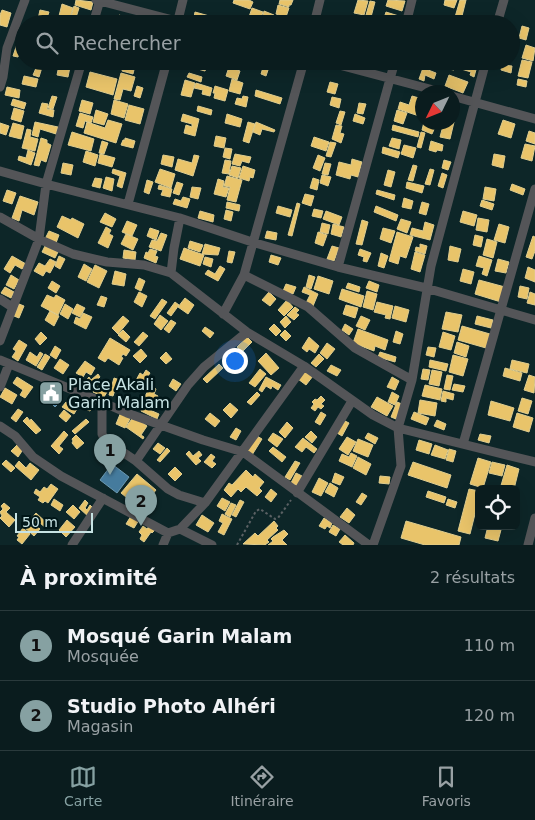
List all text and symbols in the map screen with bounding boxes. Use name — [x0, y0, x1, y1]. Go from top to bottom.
search box — [15, 15, 520, 70]
icon: search — [33, 29, 61, 57]
text: Rechercher — [73, 32, 181, 54]
north arrow — [415, 85, 460, 130]
your location — [222, 348, 248, 374]
place label: Place Akali Garin Malam — [68, 375, 170, 412]
public building icon: Place Akali Garin Malam — [38, 380, 64, 406]
pin: 1 — [94, 434, 126, 475]
pin: 2 — [125, 485, 157, 526]
map controls — [475, 485, 520, 530]
button: locate — [475, 485, 520, 530]
scale bar — [15, 510, 92, 533]
text: 50 m — [22, 514, 58, 530]
text: À proximité — [20, 566, 157, 590]
text: 2 résultats — [430, 568, 515, 587]
text: Mosqué Garin Malam — [67, 625, 292, 647]
text: 1 — [30, 636, 42, 655]
text: 110 m — [464, 636, 515, 655]
text: Mosquée — [67, 647, 139, 666]
text: Studio Photo Alhéri — [67, 695, 276, 717]
text: 2 — [30, 706, 42, 725]
text: 120 m — [464, 706, 515, 725]
text: Magasin — [67, 717, 134, 736]
tab: Carte — [64, 763, 102, 809]
tab: Itinéraire — [230, 763, 294, 809]
tab: Favoris — [422, 763, 471, 809]

